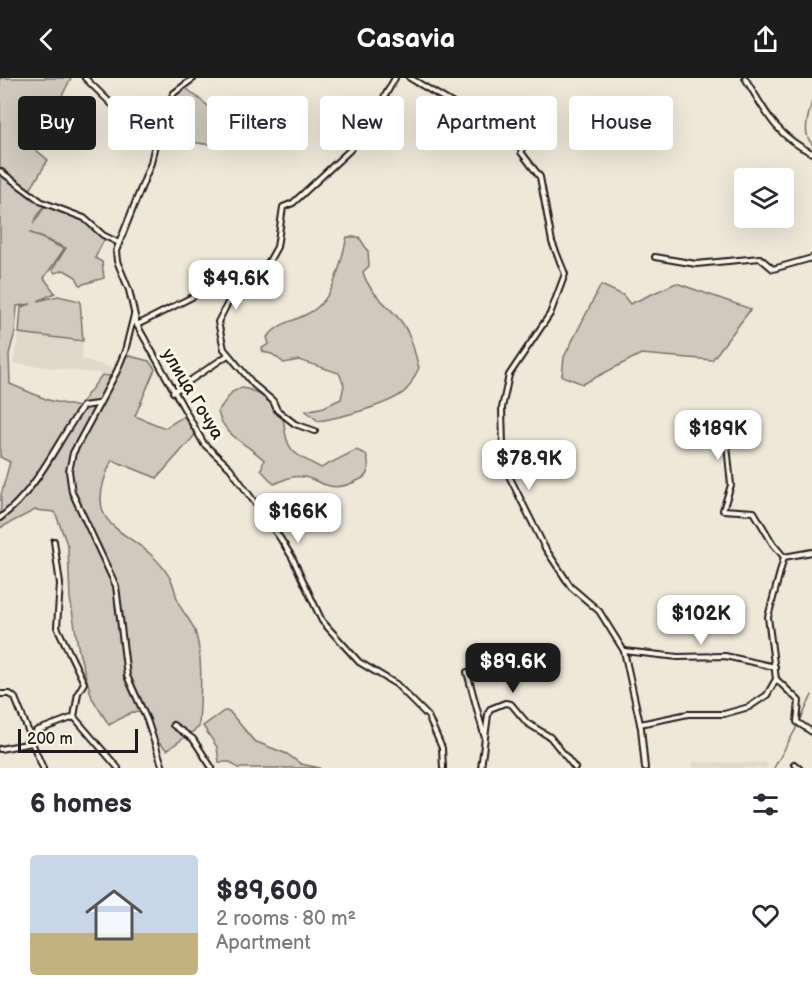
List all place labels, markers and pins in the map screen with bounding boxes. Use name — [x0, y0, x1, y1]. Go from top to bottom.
pin: $49.6K — [187, 260, 285, 311]
pin: $189K — [676, 410, 760, 461]
pin: $78.9K — [480, 440, 578, 491]
pin: $166K — [256, 493, 340, 544]
pin: $102K — [659, 595, 743, 646]
pin: $89.6K — [464, 643, 562, 694]

